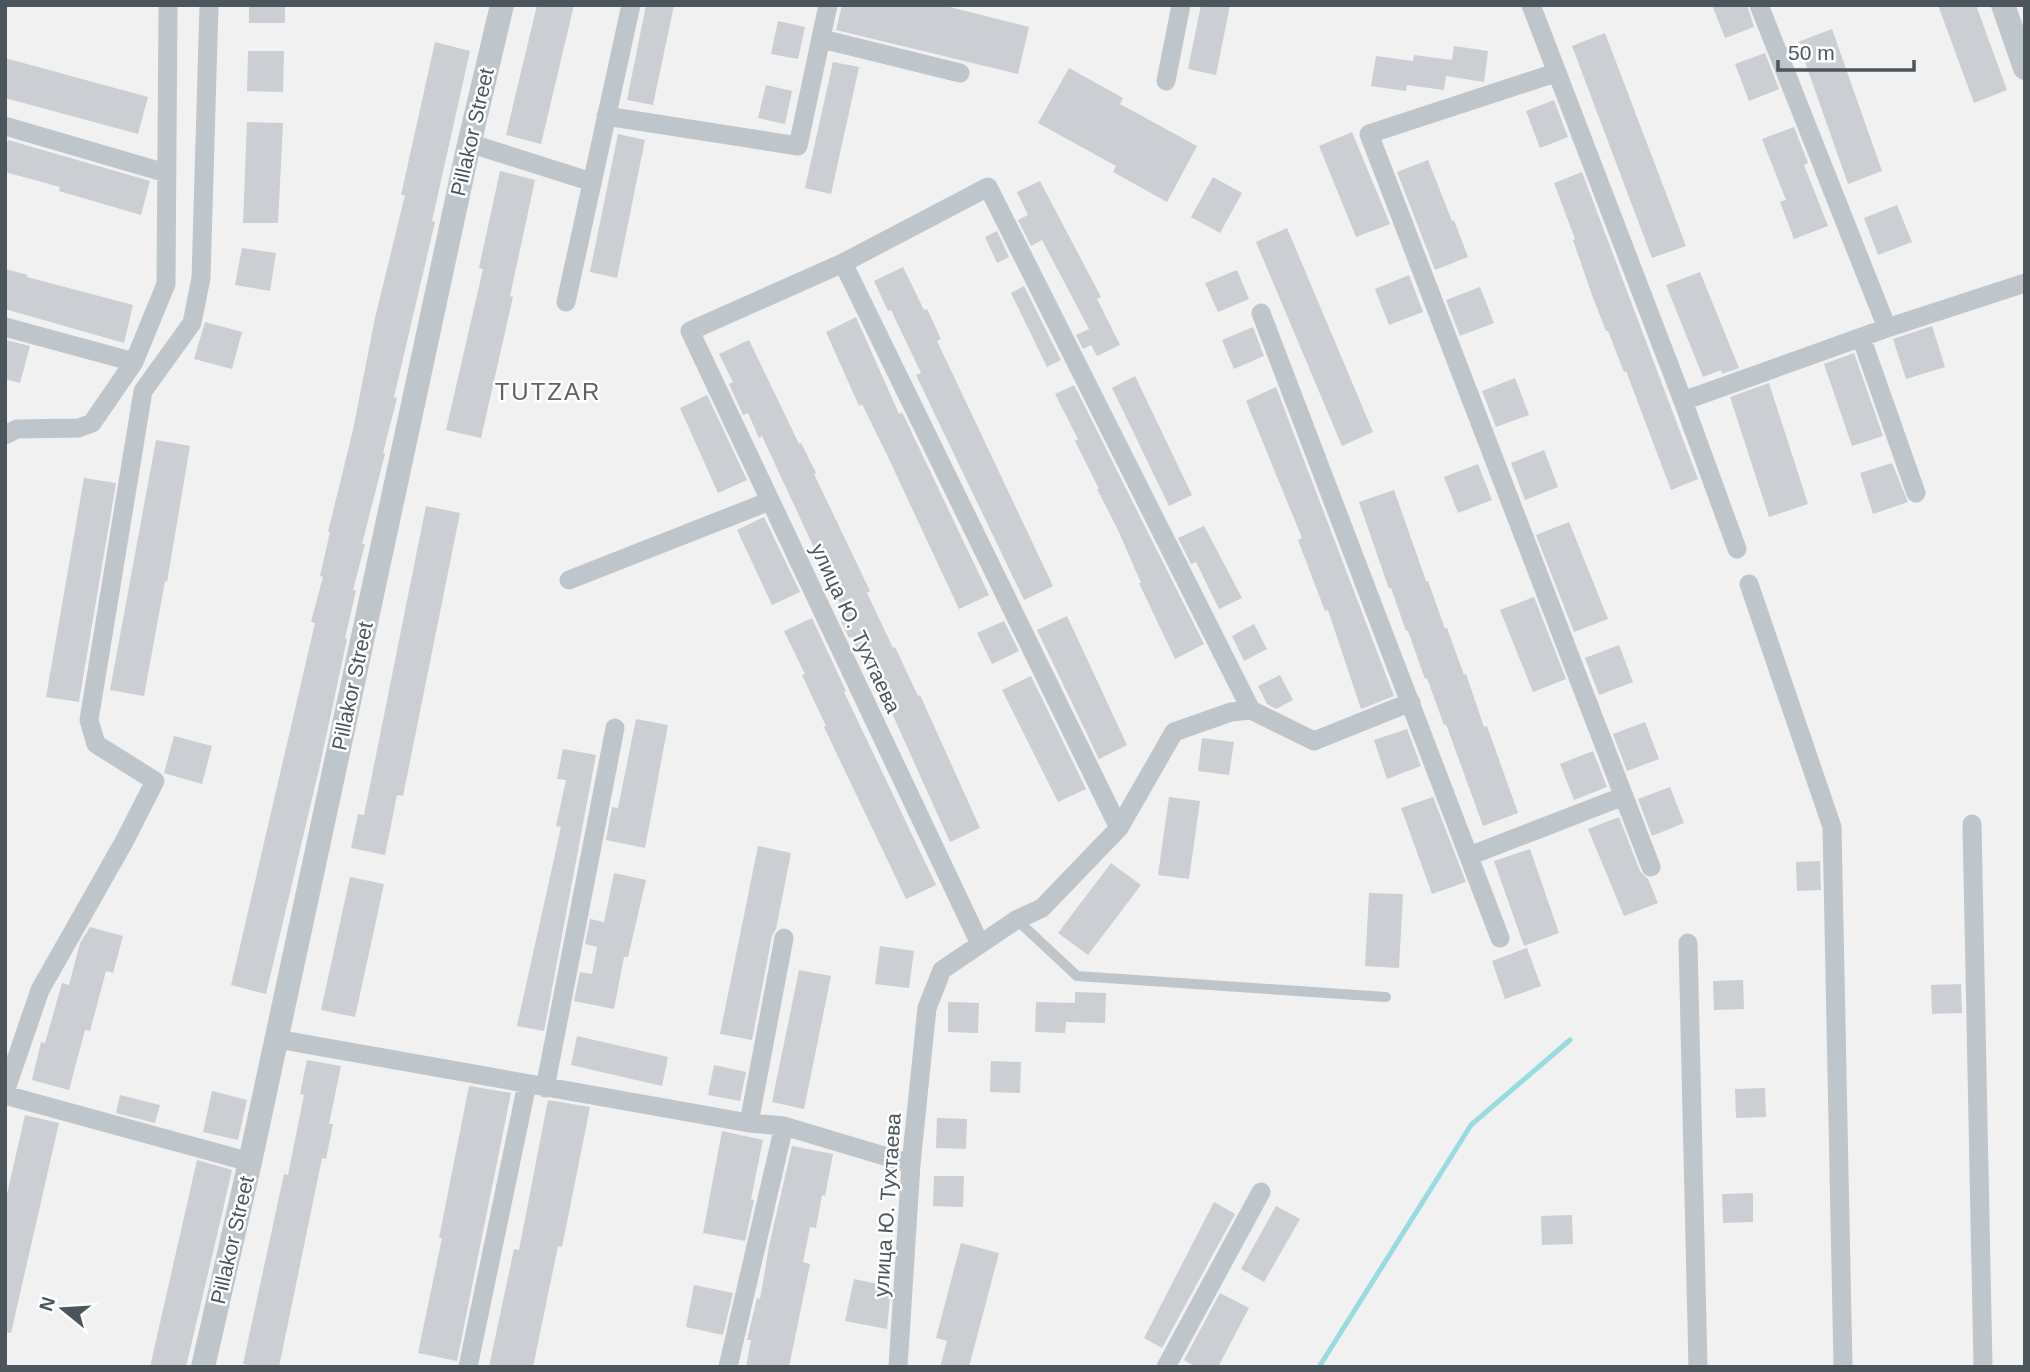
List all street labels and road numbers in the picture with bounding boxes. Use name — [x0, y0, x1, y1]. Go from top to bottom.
street label: Pillakor Street — [446, 66, 498, 198]
street label: улица Ю. Тухтаева — [807, 540, 905, 717]
street label: Pillakor Street — [327, 620, 377, 752]
street label: улица Ю. Тухтаева — [869, 1112, 905, 1298]
street label: Pillakor Street — [206, 1174, 258, 1306]

